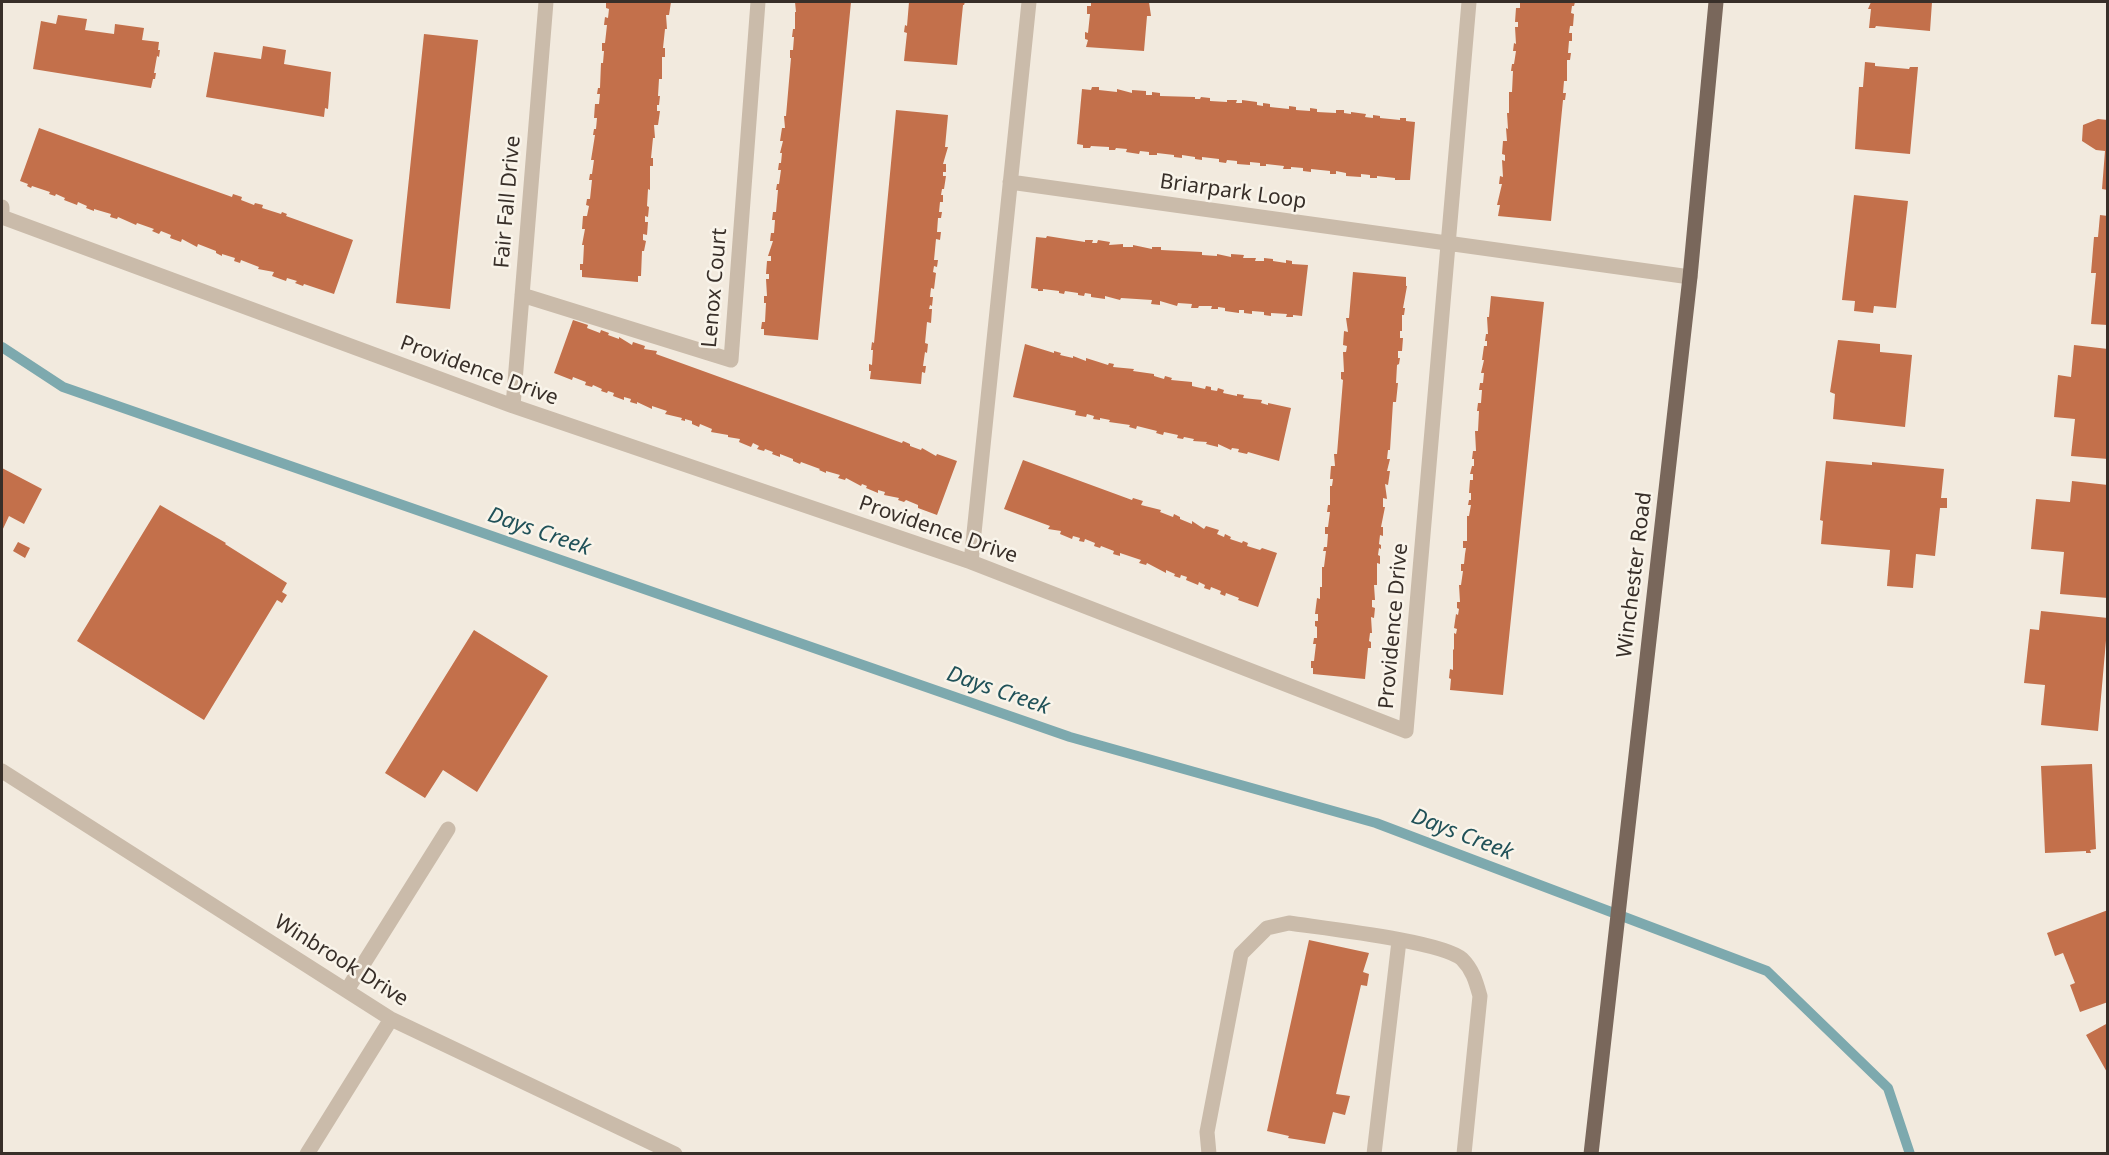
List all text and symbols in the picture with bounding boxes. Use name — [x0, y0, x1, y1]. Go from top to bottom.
street label: Fair Fall Drive — [490, 135, 526, 269]
street label: Briarpark Loop — [1158, 169, 1308, 215]
street label: Lenox Court — [697, 227, 733, 349]
street label: Providence Drive — [397, 331, 561, 411]
street label: Providence Drive — [855, 491, 1021, 569]
street label: Winchester Road — [1612, 491, 1658, 659]
water label: Days Creek — [484, 502, 594, 562]
street label: Providence Drive — [1374, 542, 1414, 710]
water label: Days Creek — [943, 661, 1053, 721]
water label: Days Creek — [1407, 804, 1517, 866]
street label: Winbrook Drive — [269, 910, 413, 1012]

